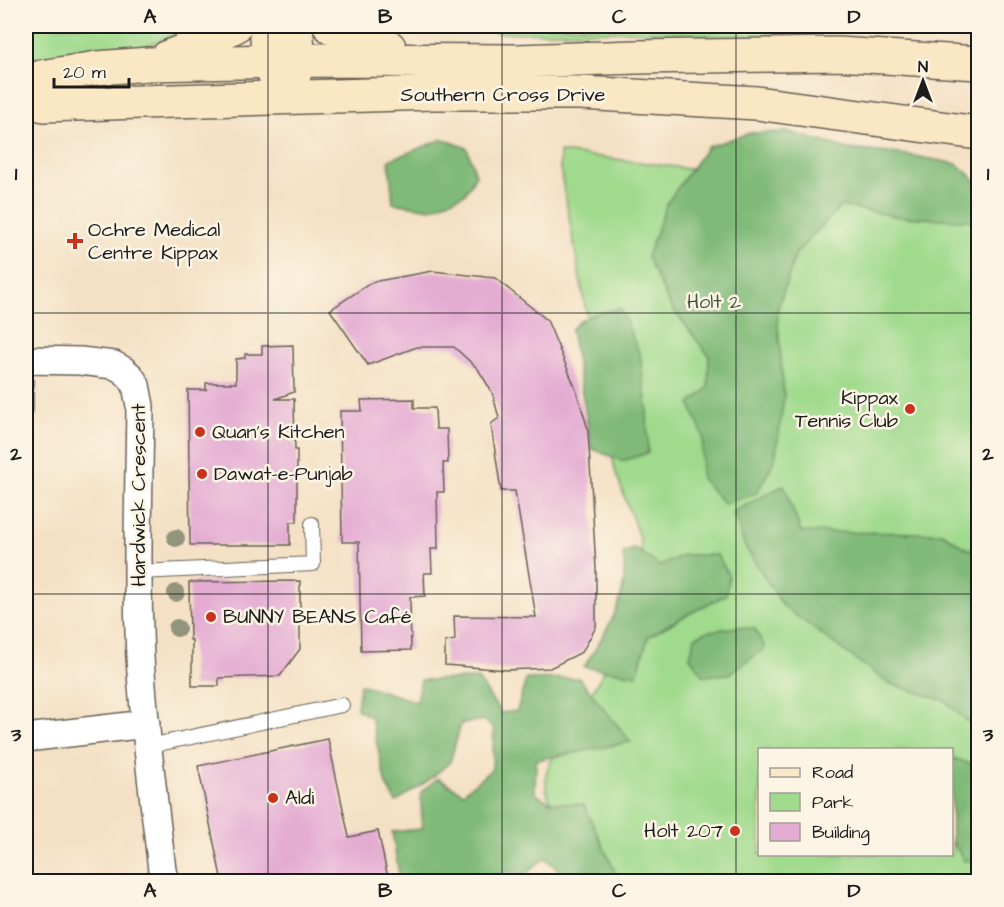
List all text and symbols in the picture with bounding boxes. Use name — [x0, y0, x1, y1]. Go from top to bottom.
text: A — [144, 3, 157, 31]
text: B — [378, 3, 393, 31]
text: C — [612, 3, 627, 31]
text: D — [848, 3, 861, 31]
scale bar — [54, 51, 129, 89]
north arrow — [893, 51, 953, 111]
text: N — [918, 56, 928, 78]
text: 20 m — [63, 60, 106, 85]
street label: Southern Cross Drive — [401, 81, 606, 109]
text: 1 — [15, 160, 18, 188]
text: 1 — [987, 160, 990, 188]
place label: Ochre Medical Centre Kippax — [88, 216, 220, 267]
marker: Ochre Medical Centre Kippax — [66, 232, 84, 250]
park label: Holt 2 — [687, 288, 742, 316]
place label: Kippax Tennis Club — [795, 384, 899, 435]
marker: Kippax Tennis Club — [903, 402, 917, 416]
street label: Hardwick Crescent — [125, 403, 153, 587]
place label: Quan's Kitchen — [212, 418, 344, 446]
marker: Quan's Kitchen — [193, 425, 207, 439]
text: 2 — [9, 440, 22, 468]
text: 2 — [981, 440, 994, 468]
place label: Dawat-e-Punjab — [214, 460, 353, 488]
marker: Dawat-e-Punjab — [195, 467, 209, 481]
place label: BUNNY BEANS Café — [223, 603, 412, 631]
marker: BUNNY BEANS Café — [204, 610, 218, 624]
text: 3 — [10, 721, 22, 749]
text: 3 — [982, 721, 994, 749]
legend — [758, 748, 953, 856]
text: Road — [812, 760, 853, 785]
place label: Aldi — [285, 784, 314, 812]
text: Park — [812, 790, 854, 815]
marker: Aldi — [266, 791, 280, 805]
place label: Holt 207 — [644, 817, 723, 845]
text: Building — [812, 820, 870, 846]
marker: Holt 207 — [728, 824, 742, 838]
text: A — [144, 877, 157, 905]
text: B — [378, 877, 393, 905]
text: C — [612, 877, 627, 905]
text: D — [848, 877, 861, 905]

